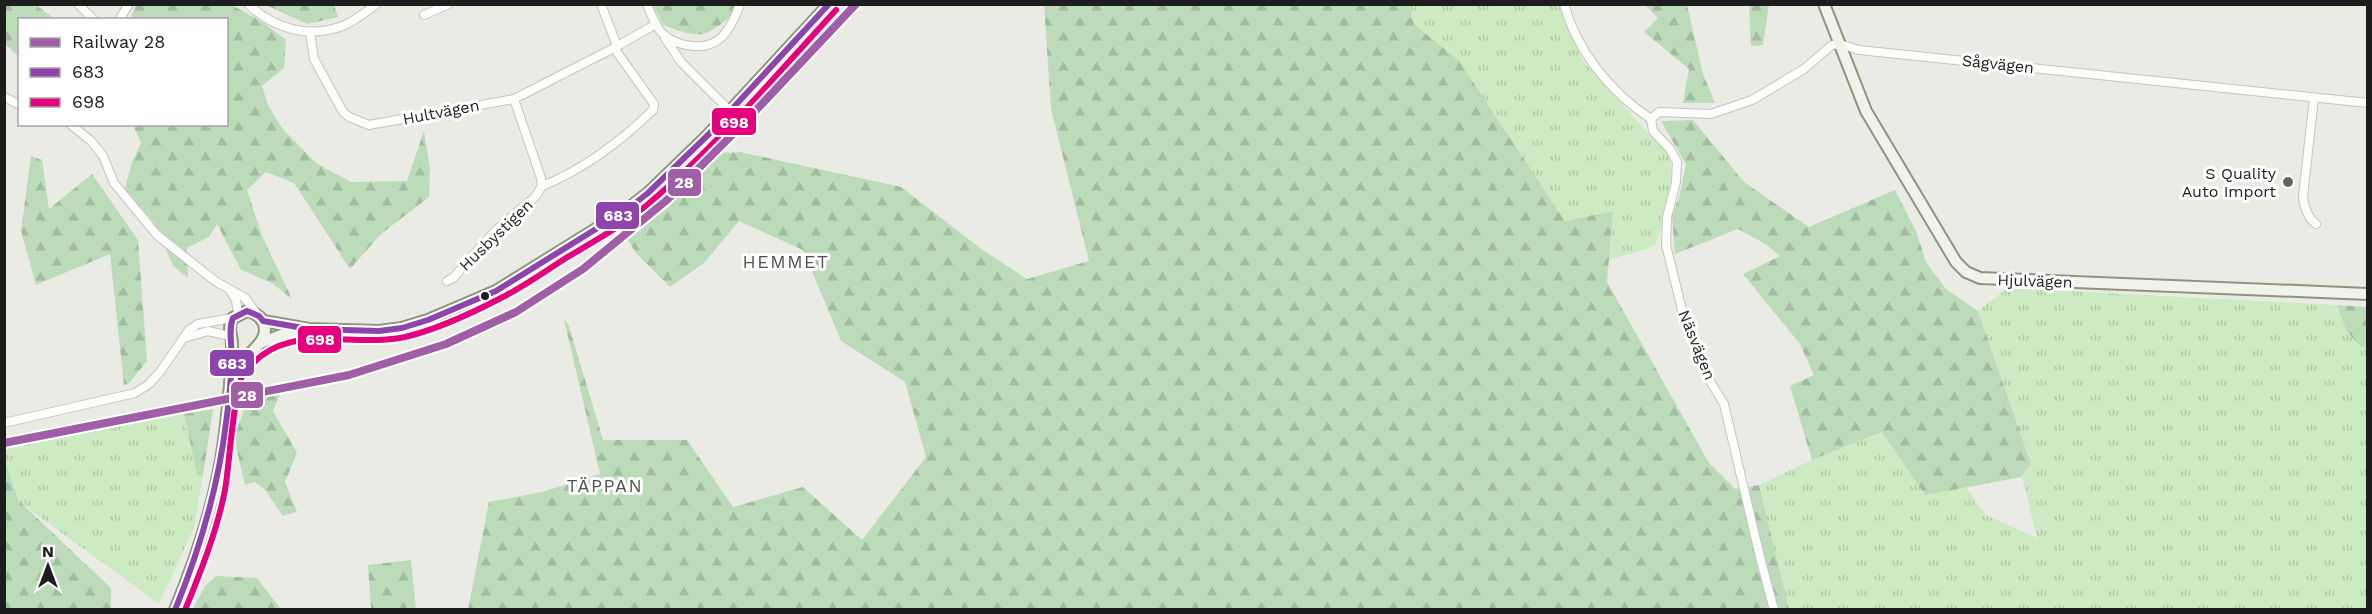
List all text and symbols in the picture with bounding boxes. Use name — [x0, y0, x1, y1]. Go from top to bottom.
legend — [18, 18, 228, 126]
text: Railway 28 — [72, 31, 165, 52]
street label: Sågvägen — [1961, 51, 2035, 77]
text: 683 — [72, 61, 104, 82]
text: 698 — [72, 91, 105, 112]
street label: Hultvägen — [401, 95, 481, 129]
line badge: 698 — [711, 107, 757, 136]
text: 698 — [719, 113, 749, 132]
place label: S Quality Auto Import — [2182, 164, 2277, 201]
line badge: 28 — [667, 168, 702, 197]
text: 28 — [674, 173, 694, 192]
marker: S Quality Auto Import — [2281, 175, 2295, 189]
street label: Husbystigen — [455, 195, 537, 275]
line badge: 683 — [595, 201, 640, 230]
text: 683 — [603, 206, 633, 225]
district label: HEMMET — [743, 251, 829, 272]
street label: Hjulvägen — [1997, 270, 2073, 292]
unlabelled marker — [479, 290, 491, 302]
street label: Näsvägen — [1674, 307, 1720, 383]
line badge: 698 — [297, 325, 342, 354]
text: 698 — [305, 330, 335, 349]
line badge: 683 — [209, 349, 255, 377]
text: 683 — [217, 354, 247, 373]
line badge: 28 — [230, 381, 264, 409]
text: 28 — [237, 386, 257, 405]
district label: TÄPPAN — [567, 475, 643, 496]
north arrow — [18, 536, 78, 596]
text: N — [42, 542, 54, 561]

